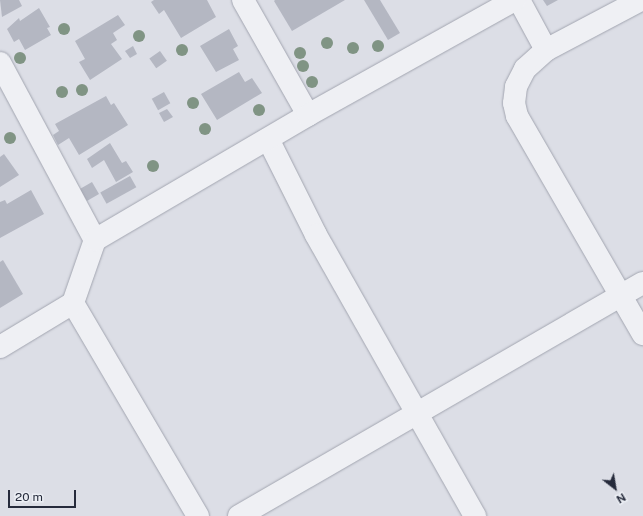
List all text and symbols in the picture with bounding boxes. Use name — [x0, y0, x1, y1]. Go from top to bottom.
north arrow — [595, 468, 635, 508]
scale bar — [10, 482, 78, 508]
text: 20 m — [15, 490, 43, 504]
text: N — [614, 491, 628, 506]

